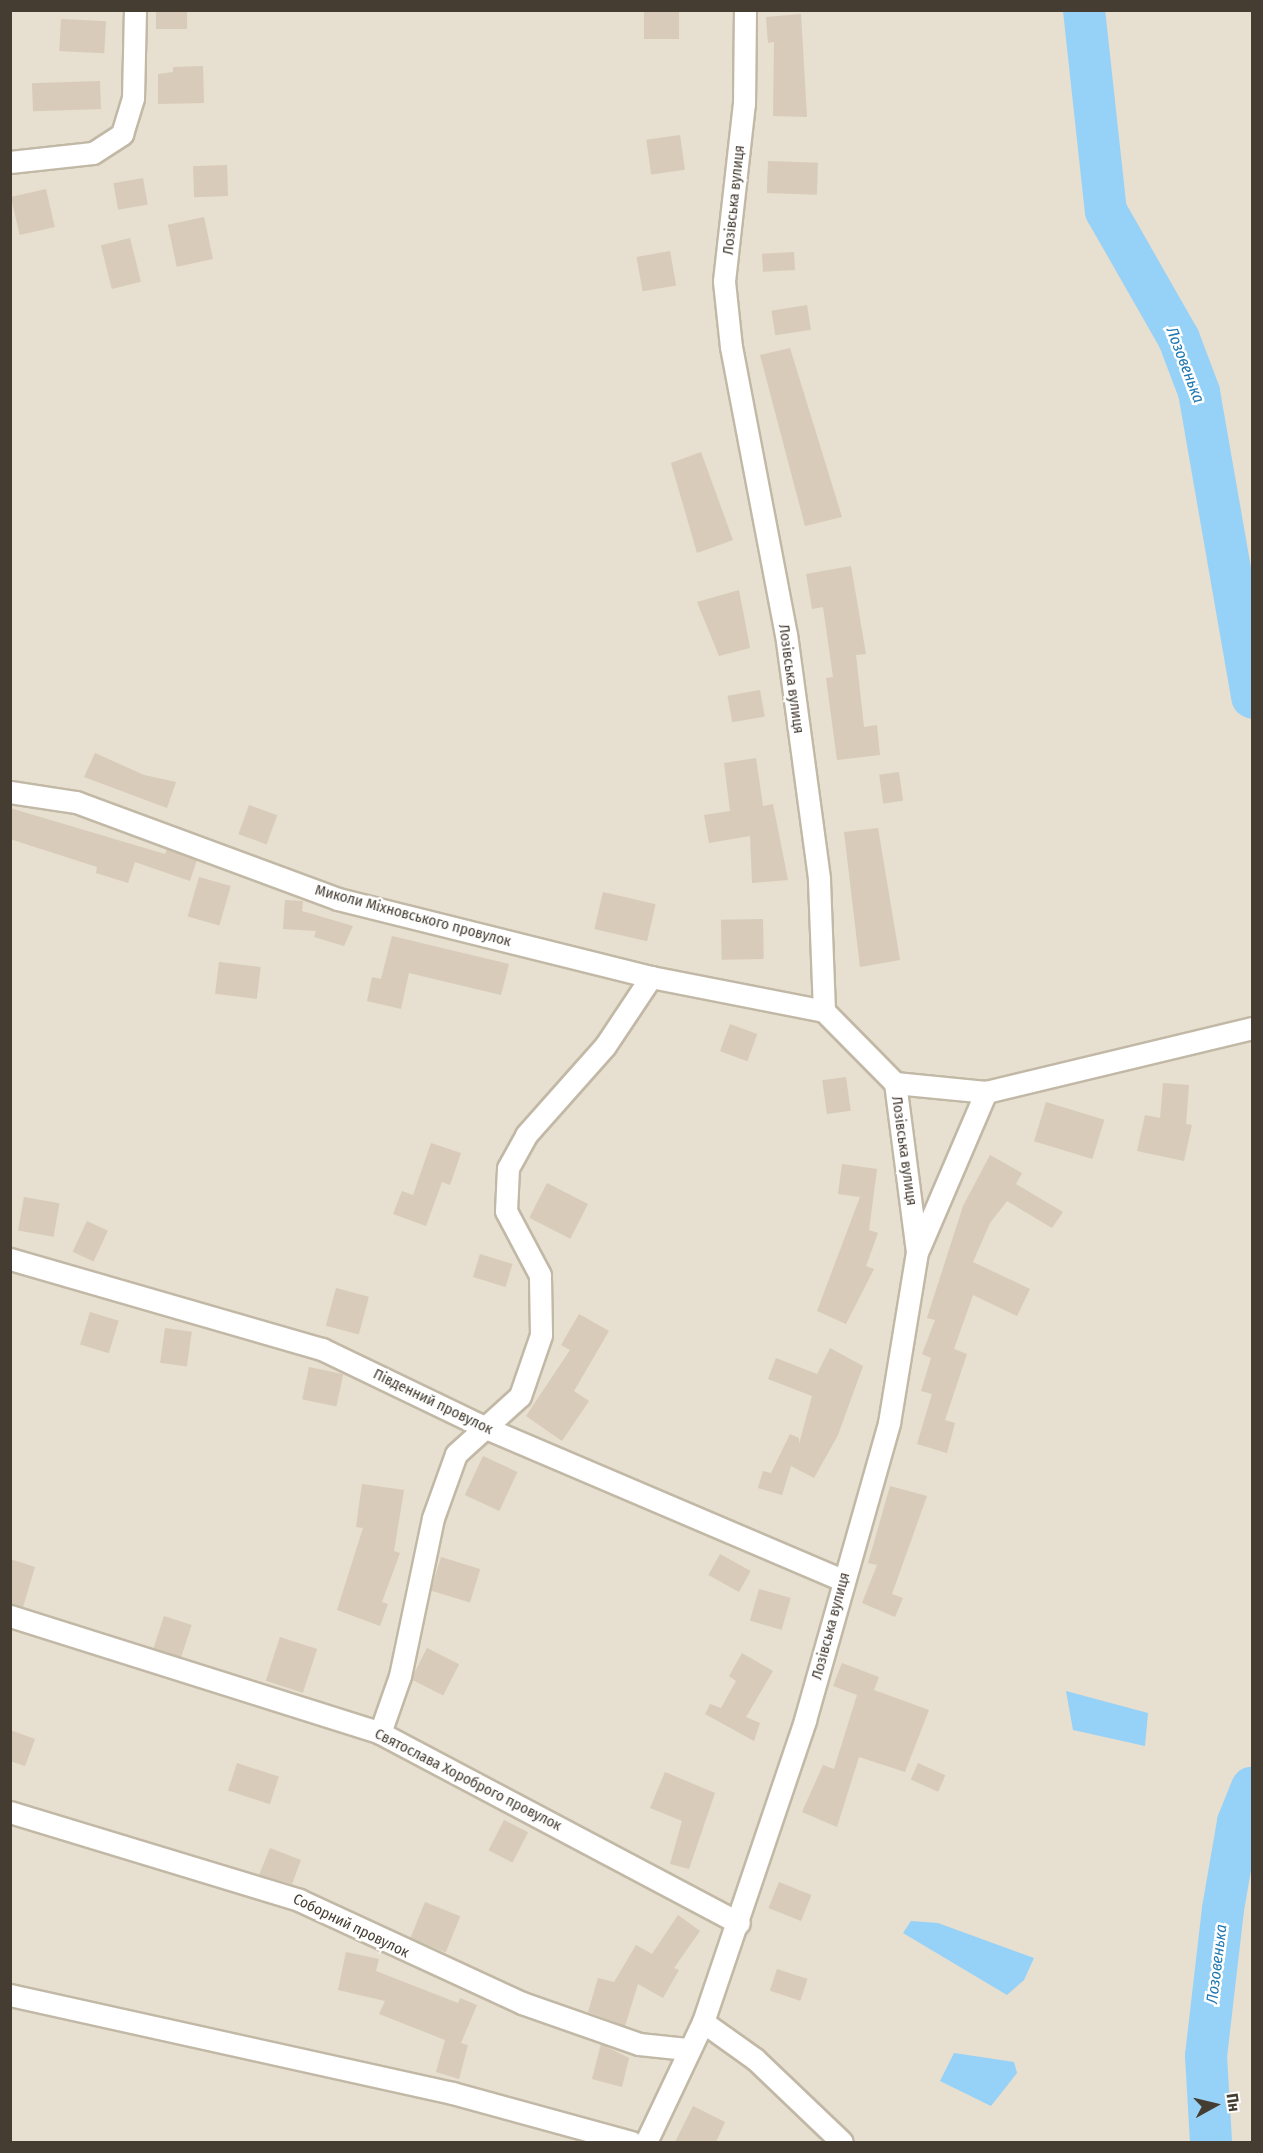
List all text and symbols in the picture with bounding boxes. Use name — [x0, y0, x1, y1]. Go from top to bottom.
street label: Лозівська вулиця — [719, 144, 749, 256]
water label: Лозовенька — [1162, 324, 1208, 406]
street label: Лозівська вулиця — [774, 623, 808, 735]
street label: Миколи Міхновського провулок — [313, 881, 513, 951]
street label: Лозівська вулиця — [887, 1095, 921, 1207]
street label: Південний провулок — [370, 1365, 496, 1439]
street label: Лозівська вулиця — [808, 1570, 854, 1682]
street label: Святослава Хороброго провулок — [372, 1725, 564, 1835]
street label: Соборний провулок — [290, 1890, 412, 1962]
water label: Лозовенька — [1203, 1923, 1231, 2005]
north arrow — [1185, 2075, 1245, 2135]
text: Пн — [1223, 2092, 1244, 2113]

